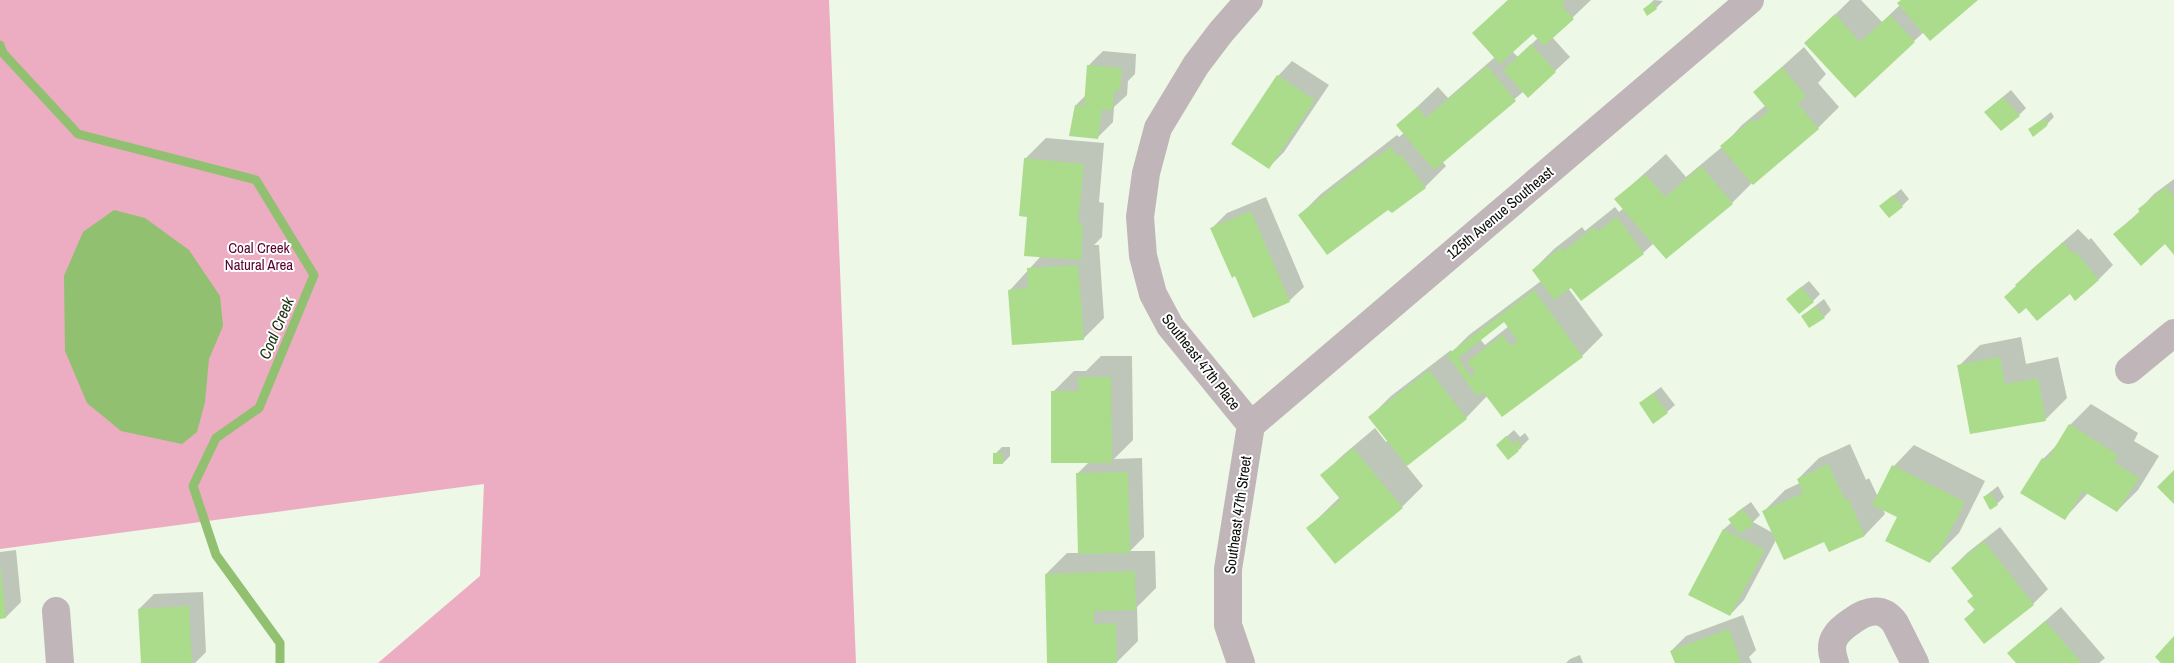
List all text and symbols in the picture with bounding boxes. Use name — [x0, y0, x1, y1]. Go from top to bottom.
street label: 125th Avenue Southeast — [1442, 161, 1558, 264]
park label: Coal Creek Natural Area — [225, 237, 293, 275]
water label: Coal Creek — [253, 293, 299, 363]
street label: Southeast 47th Place — [1157, 309, 1246, 414]
street label: Southeast 47th Street — [1219, 454, 1256, 575]

